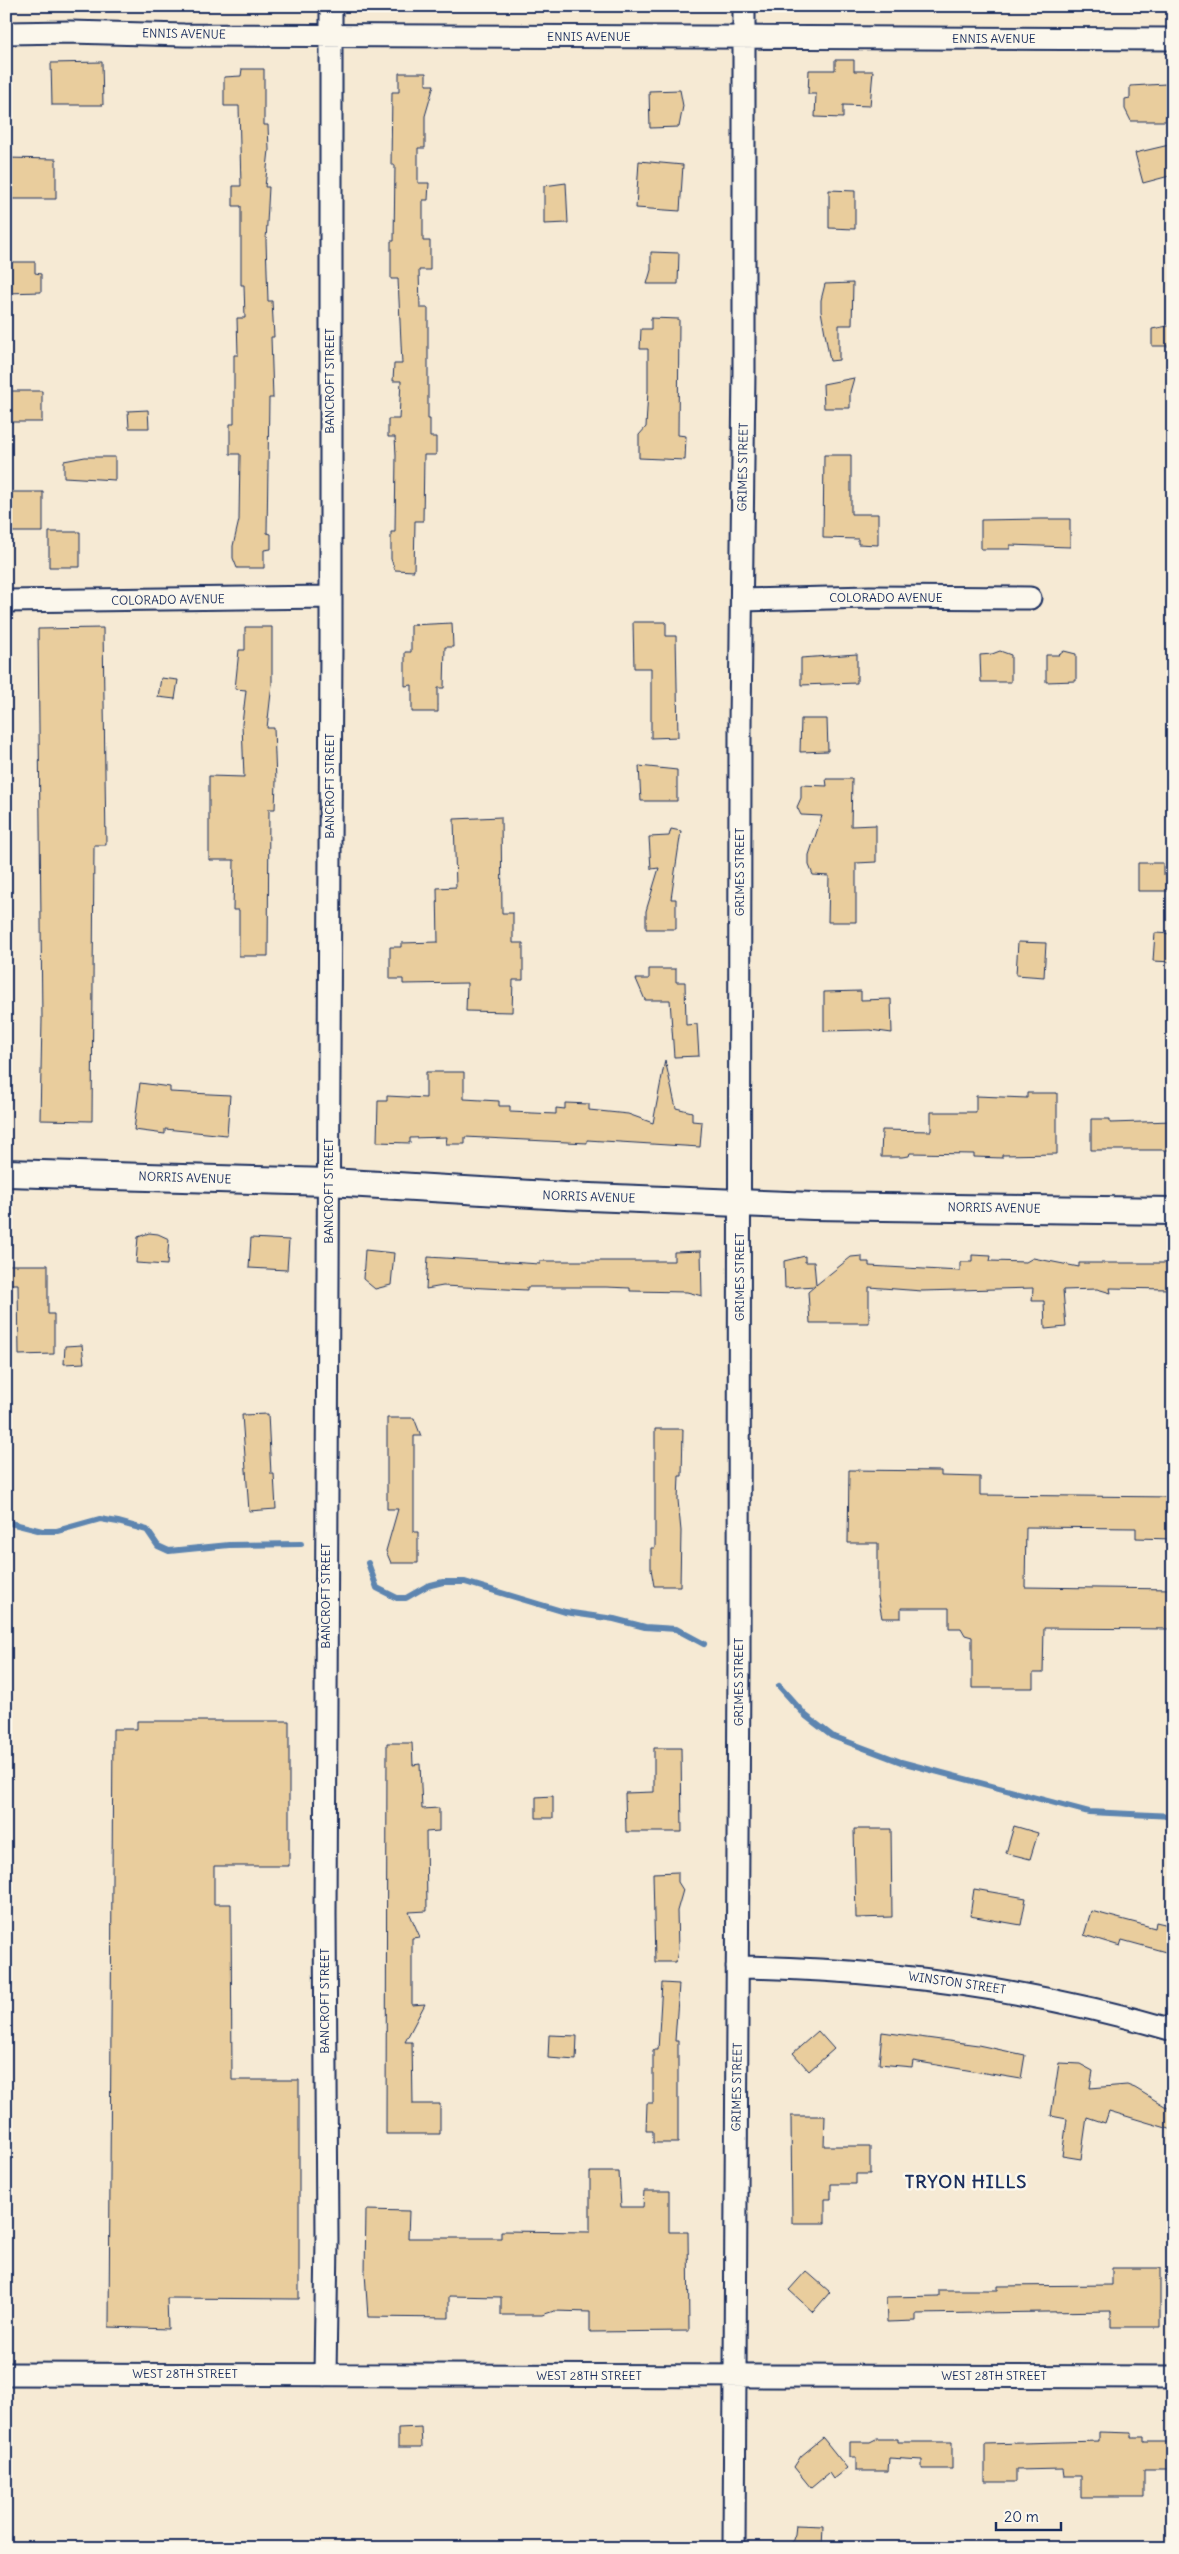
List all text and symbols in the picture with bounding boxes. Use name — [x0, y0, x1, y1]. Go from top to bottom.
street label: ENNIS AVENUE — [142, 25, 226, 42]
street label: ENNIS AVENUE — [547, 29, 631, 44]
street label: ENNIS AVENUE — [952, 31, 1036, 46]
street label: BANCROFT STREET — [322, 328, 337, 434]
street label: GRIMES STREET — [734, 423, 751, 511]
street label: COLORADO AVENUE — [829, 590, 943, 605]
street label: COLORADO AVENUE — [111, 591, 225, 608]
street label: BANCROFT STREET — [322, 733, 337, 839]
street label: GRIMES STREET — [732, 828, 747, 916]
street label: BANCROFT STREET — [321, 1138, 336, 1244]
street label: NORRIS AVENUE — [138, 1168, 232, 1187]
street label: NORRIS AVENUE — [542, 1187, 636, 1206]
street label: NORRIS AVENUE — [947, 1199, 1041, 1216]
street label: GRIMES STREET — [732, 1233, 747, 1321]
street label: BANCROFT STREET — [318, 1543, 333, 1649]
street label: GRIMES STREET — [731, 1638, 746, 1726]
street label: BANCROFT STREET — [317, 1948, 332, 2054]
street label: WINSTON STREET — [907, 1968, 1007, 1997]
street label: GRIMES STREET — [728, 2043, 745, 2131]
district label: TRYON HILLS — [905, 2170, 1027, 2193]
street label: WEST 28TH STREET — [132, 2366, 238, 2381]
street label: WEST 28TH STREET — [536, 2368, 642, 2383]
street label: WEST 28TH STREET — [941, 2368, 1047, 2383]
scale bar — [996, 2499, 1062, 2531]
text: 20 m — [1004, 2507, 1039, 2526]

